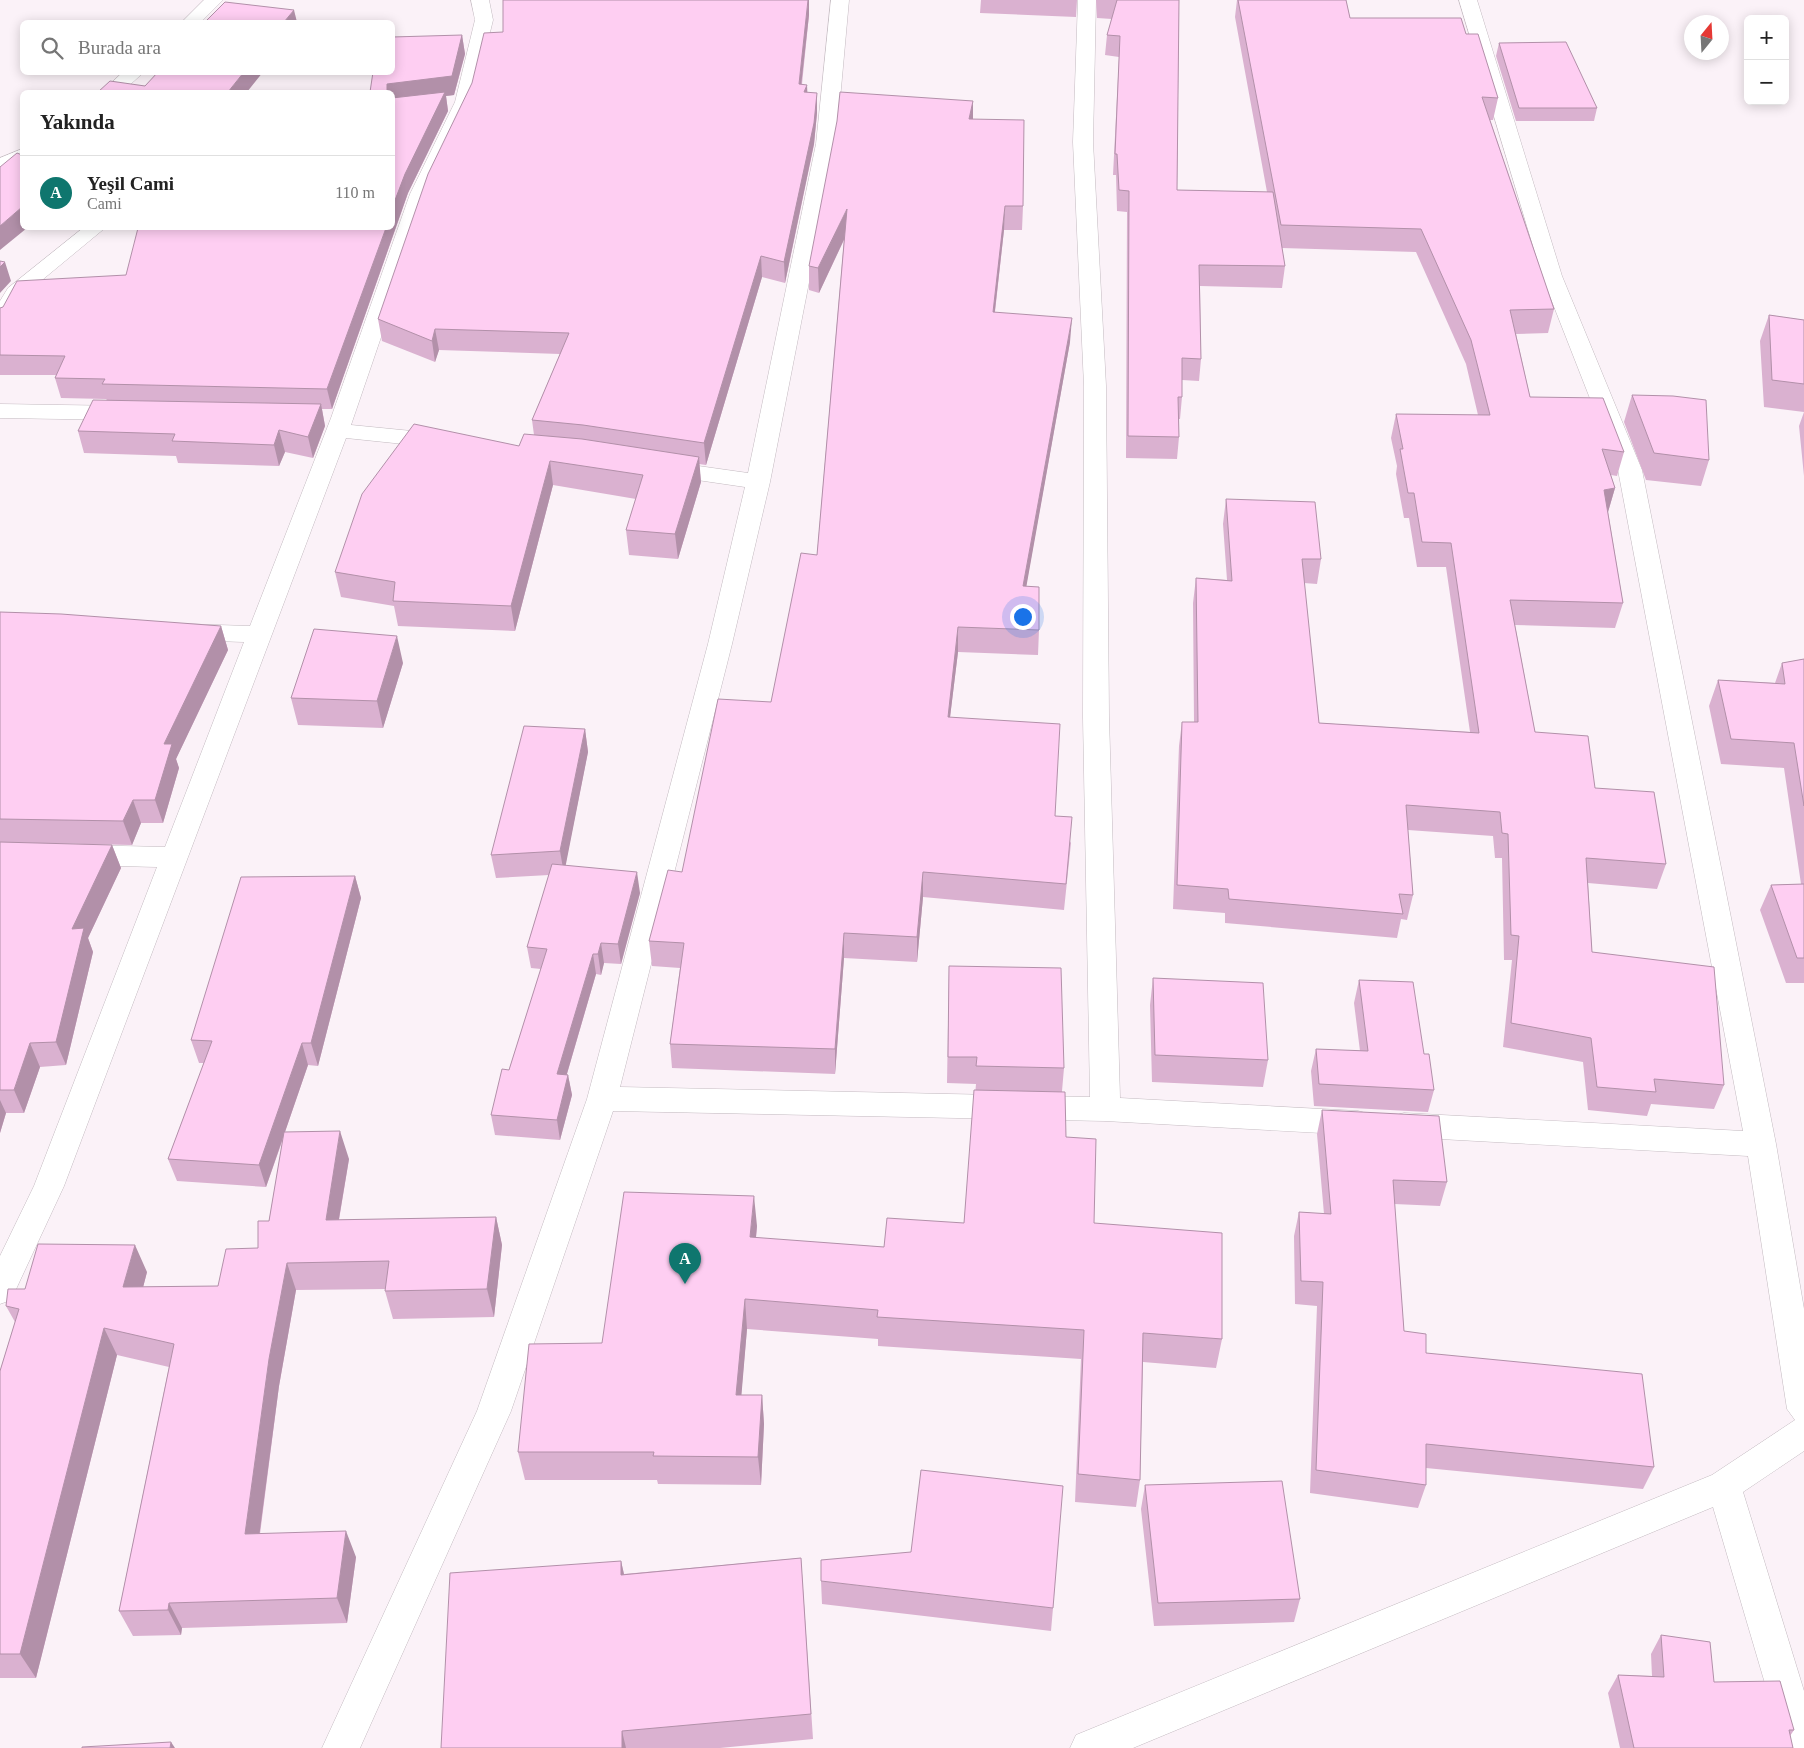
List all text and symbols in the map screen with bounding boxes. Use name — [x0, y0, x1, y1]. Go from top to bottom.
north arrow — [1684, 15, 1729, 60]
map controls — [1744, 15, 1789, 105]
button: + — [1744, 15, 1789, 60]
search box — [20, 20, 395, 75]
icon: search — [38, 34, 66, 62]
text: Burada ara — [78, 37, 161, 58]
button: − — [1744, 60, 1789, 105]
text: Yakında — [40, 110, 115, 134]
text: Yeşil Cami — [87, 173, 174, 194]
text: A — [50, 184, 62, 201]
text: 110 m — [335, 184, 375, 201]
text: Cami — [87, 195, 122, 212]
your location — [1010, 604, 1036, 630]
pin: A — [669, 1243, 701, 1284]

